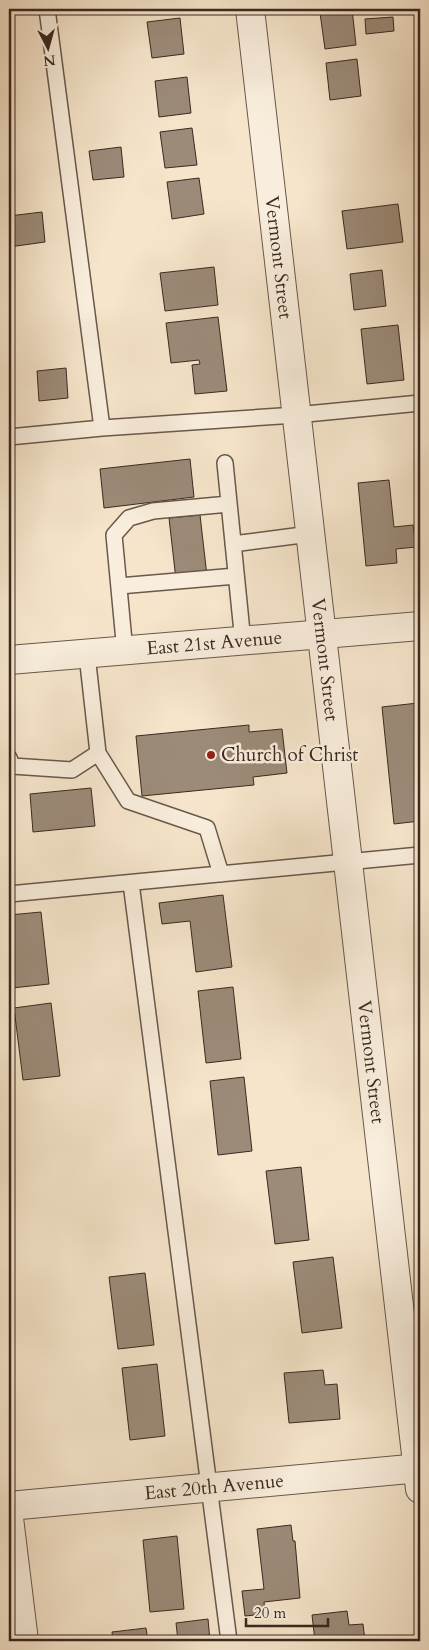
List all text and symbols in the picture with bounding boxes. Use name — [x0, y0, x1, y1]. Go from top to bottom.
north arrow — [22, 22, 72, 72]
text: N — [42, 50, 56, 71]
street label: Vermont Street — [259, 194, 298, 320]
street label: Vermont Street — [305, 597, 345, 723]
street label: East 21st Avenue — [145, 624, 283, 662]
place label: Church of Christ — [221, 742, 358, 768]
marker: Church of Christ — [205, 749, 217, 761]
street label: Vermont Street — [351, 999, 391, 1125]
street label: East 20th Avenue — [143, 1468, 285, 1506]
scale bar — [246, 1595, 329, 1627]
text: 20 m — [254, 1603, 286, 1623]

